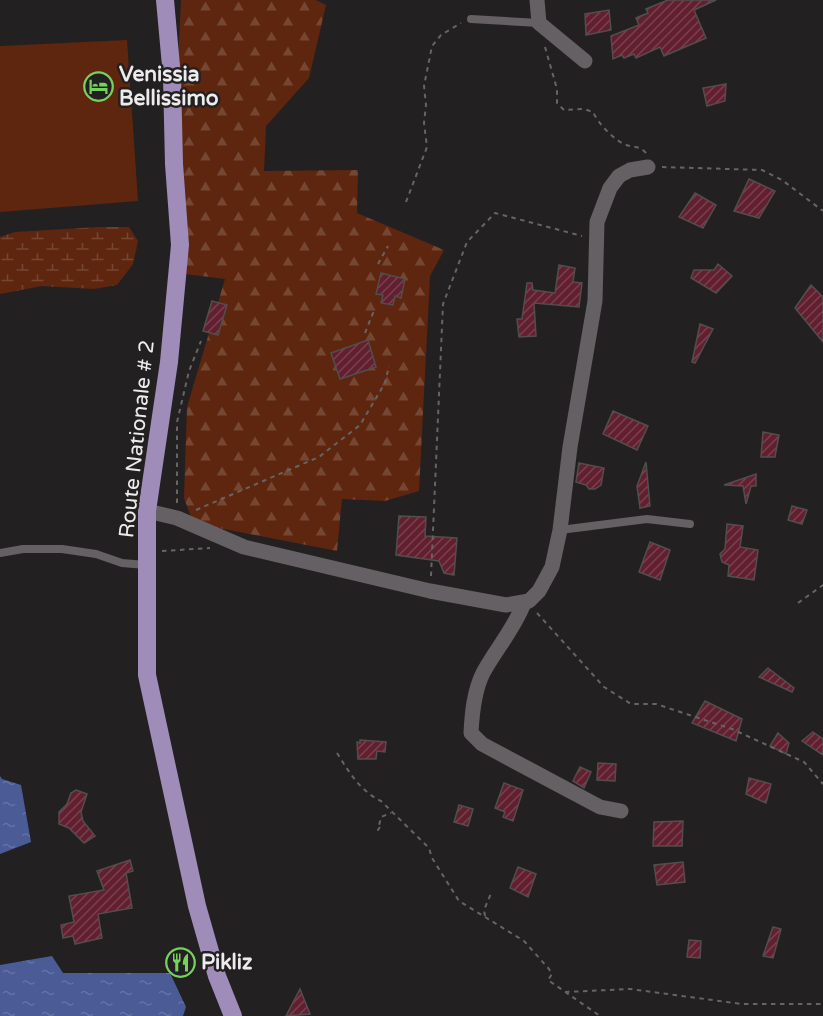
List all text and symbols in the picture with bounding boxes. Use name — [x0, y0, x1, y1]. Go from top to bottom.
place label: Venissia Bellissimo — [119, 62, 219, 111]
hotel icon: Venissia Bellissimo — [82, 70, 114, 102]
street label: Route Nationale # 2 — [114, 339, 160, 539]
restaurant icon: Pikliz — [164, 946, 196, 978]
place label: Pikliz — [201, 950, 253, 975]

